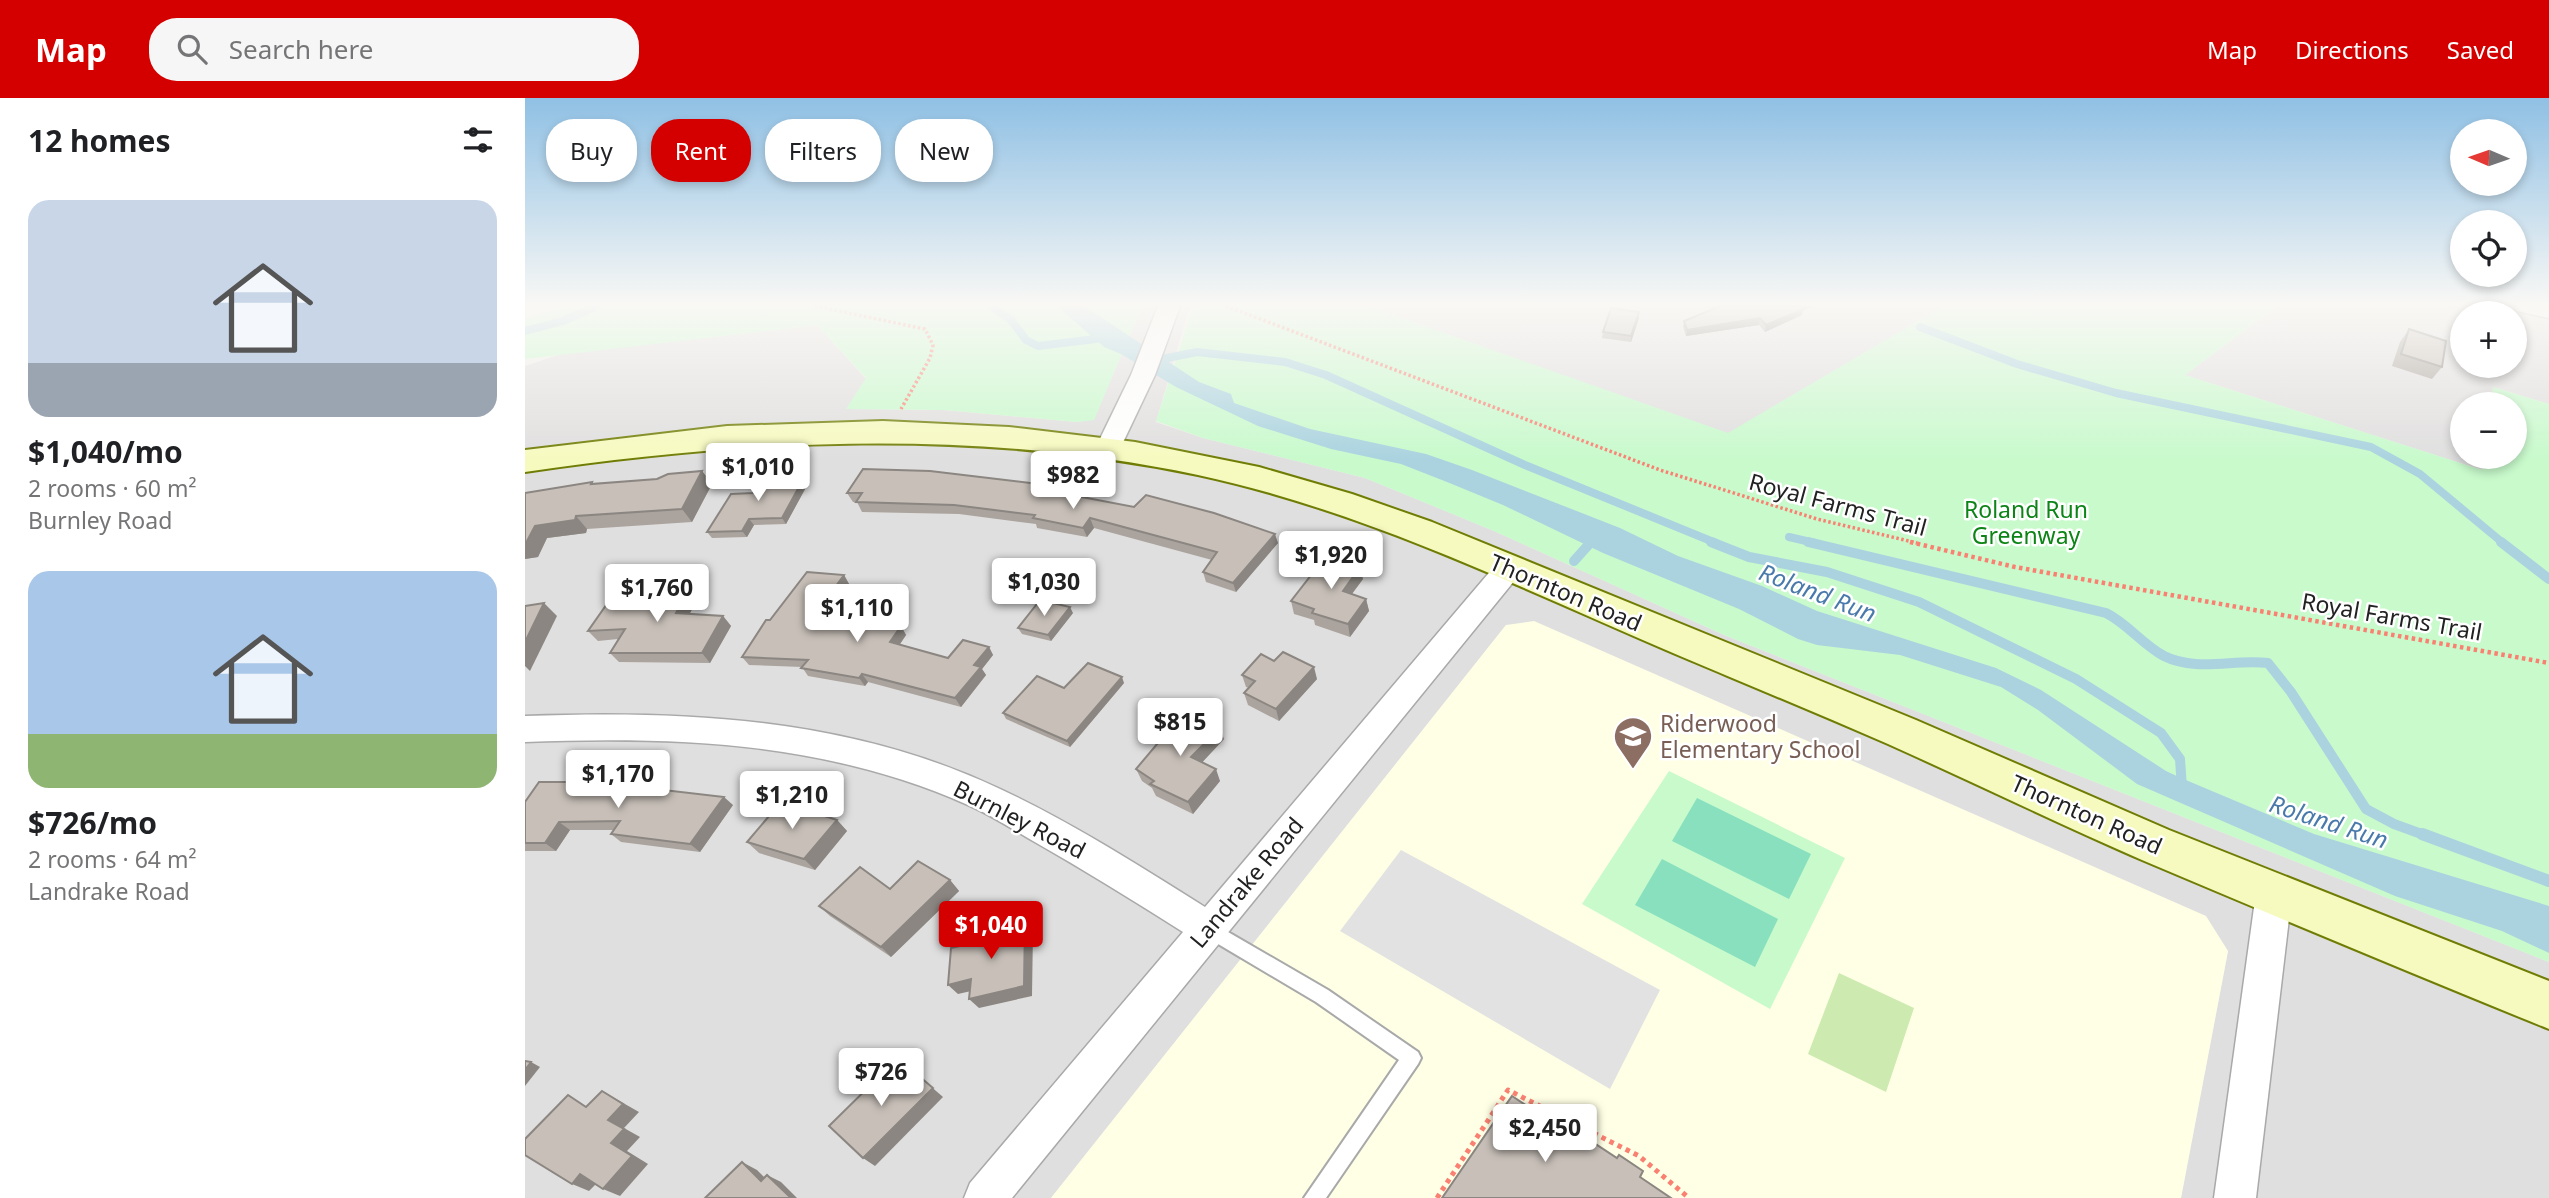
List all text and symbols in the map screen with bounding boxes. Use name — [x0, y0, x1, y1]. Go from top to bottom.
search box — [149, 18, 639, 81]
text: Map — [35, 27, 107, 72]
icon: search — [173, 30, 211, 68]
text: Search here — [229, 31, 373, 67]
text: Map — [2207, 33, 2257, 66]
text: Directions — [2295, 33, 2409, 66]
text: Saved — [2447, 33, 2514, 66]
chip: Buy — [546, 119, 637, 182]
chip: Rent — [651, 119, 751, 182]
chip: Filters — [765, 119, 881, 182]
chip: New — [895, 119, 993, 182]
north arrow — [2450, 119, 2527, 196]
map controls — [2450, 119, 2527, 469]
text: 12 homes — [28, 120, 171, 161]
icon: filters — [459, 121, 497, 159]
button: locate — [2450, 210, 2527, 287]
icon: home — [200, 245, 326, 371]
button: + — [2450, 301, 2527, 378]
button: − — [2450, 392, 2527, 469]
text: $1,040/mo — [28, 431, 183, 472]
pin: $1,010 — [701, 444, 815, 503]
text: $1,010 — [722, 450, 794, 482]
pin: $982 — [1032, 452, 1114, 511]
text: $982 — [1047, 458, 1099, 490]
street label: Royal Farms Trail — [1746, 465, 1930, 543]
text: 2 rooms · 60 m² — [28, 472, 197, 504]
park label: Roland Run Greenway — [1964, 493, 2088, 551]
text: Burnley Road — [28, 504, 172, 536]
pin: $1,920 — [1274, 532, 1388, 591]
text: $1,920 — [1295, 538, 1367, 570]
street label: Thornton Road — [1485, 546, 1647, 638]
water label: Roland Run — [1755, 555, 1881, 629]
pin: $1,030 — [987, 559, 1101, 618]
pin: $1,760 — [600, 564, 714, 624]
text: $1,030 — [1008, 565, 1080, 597]
text: $1,760 — [621, 571, 693, 603]
pin: $1,110 — [800, 584, 914, 644]
street label: Royal Farms Trail — [2299, 584, 2485, 648]
text: $1,110 — [821, 591, 893, 623]
icon: home — [200, 616, 326, 742]
pin: $815 — [1139, 698, 1221, 758]
text: $815 — [1154, 705, 1206, 737]
place label: Riderwood Elementary School — [1660, 707, 1860, 765]
school or university icon: Riderwood Elementary School — [1612, 715, 1654, 770]
pin: $1,170 — [561, 750, 675, 810]
text: $1,170 — [582, 757, 654, 789]
street label: Thornton Road — [2006, 766, 2168, 862]
pin: $1,210 — [735, 772, 849, 831]
street label: Burnley Road — [948, 772, 1092, 866]
text: $1,210 — [756, 778, 828, 810]
water label: Roland Run — [2266, 786, 2392, 856]
text: $726/mo — [28, 802, 157, 843]
street label: Landrake Road — [1182, 810, 1310, 954]
text: 2 rooms · 64 m² — [28, 843, 197, 875]
text: Landrake Road — [28, 875, 190, 907]
pin: $1,040 — [934, 902, 1048, 961]
text: $1,040 — [955, 908, 1027, 940]
pin: $726 — [840, 1048, 922, 1108]
text: $726 — [855, 1055, 907, 1087]
pin: $2,450 — [1488, 1104, 1602, 1164]
text: $2,450 — [1509, 1111, 1581, 1143]

